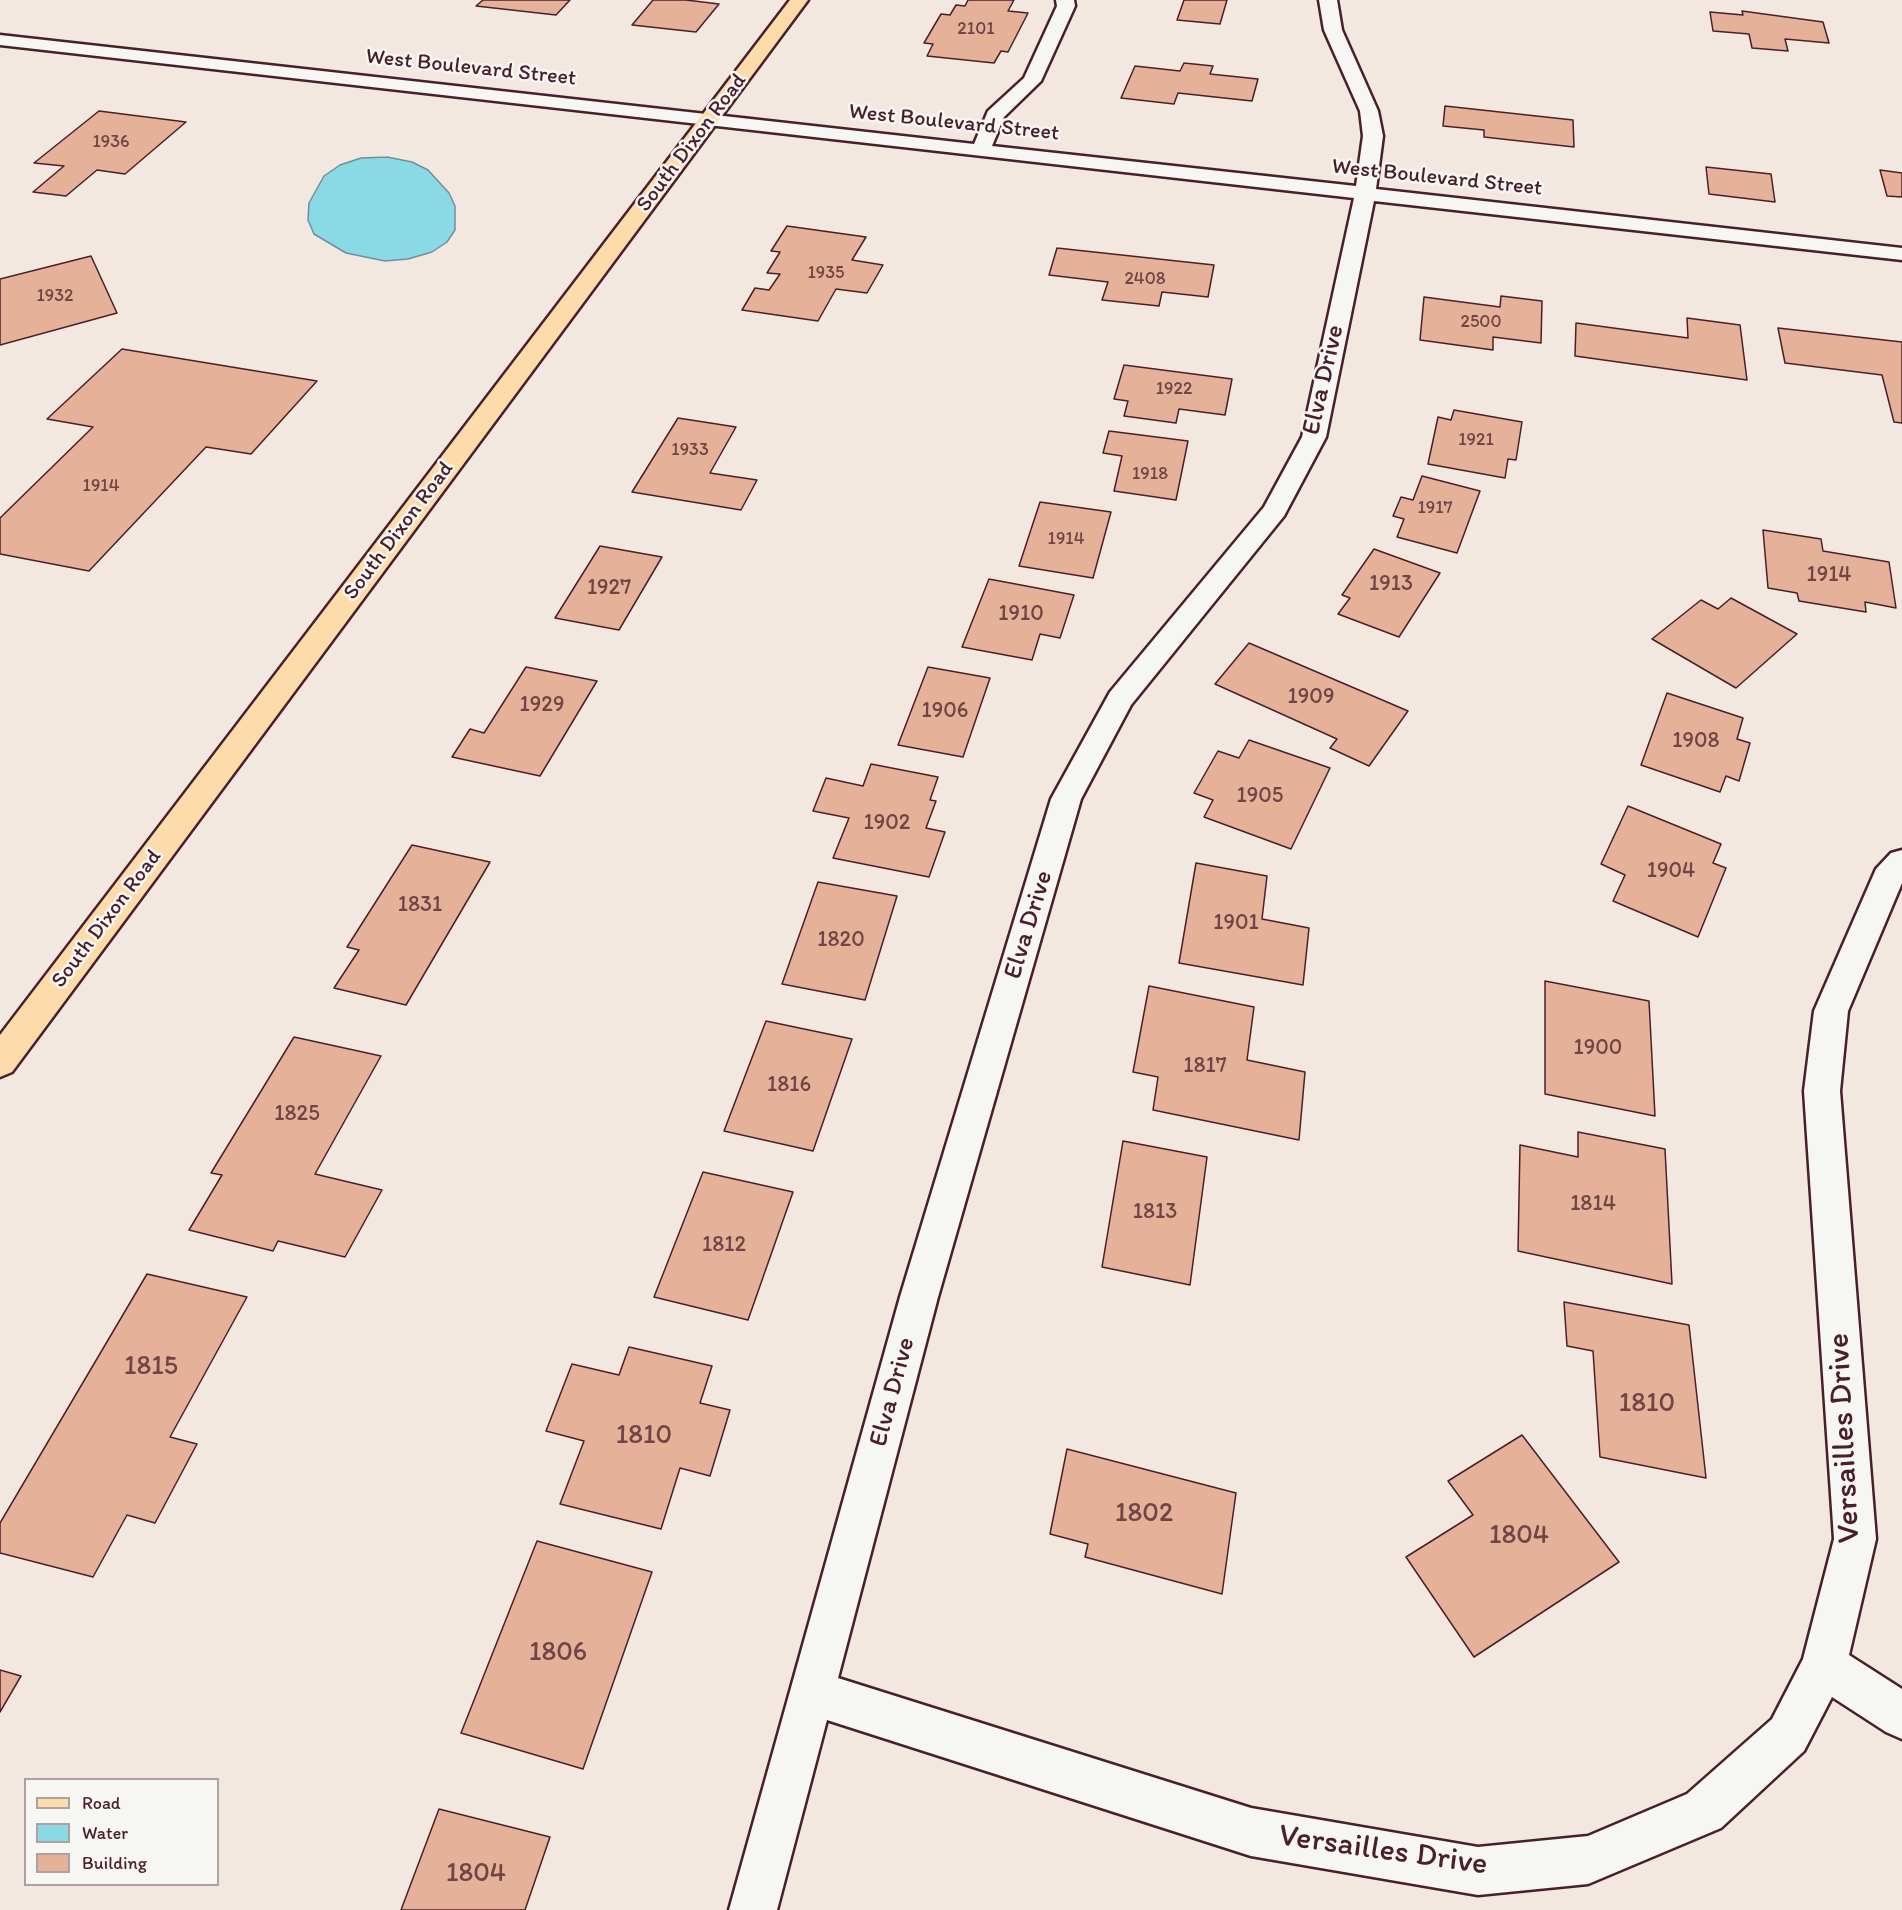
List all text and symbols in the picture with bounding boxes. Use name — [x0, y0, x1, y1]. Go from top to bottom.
house number: 2101 — [957, 18, 995, 40]
street label: West Boulevard Street — [364, 44, 578, 92]
street label: South Dixon Road — [631, 69, 753, 217]
street label: West Boulevard Street — [847, 99, 1061, 147]
house number: 1936 — [92, 131, 130, 153]
street label: West Boulevard Street — [1330, 154, 1544, 202]
house number: 1935 — [807, 262, 845, 284]
house number: 2408 — [1124, 268, 1166, 290]
house number: 1932 — [36, 285, 74, 307]
house number: 2500 — [1460, 311, 1502, 333]
street label: Elva Drive — [1296, 322, 1352, 438]
house number: 1922 — [1156, 378, 1192, 400]
house number: 1921 — [1458, 429, 1494, 451]
house number: 1933 — [671, 439, 709, 461]
street label: South Dixon Road — [338, 457, 460, 605]
house number: 1918 — [1132, 463, 1168, 485]
house number: 1914 — [83, 475, 119, 497]
house number: 1917 — [1417, 497, 1453, 519]
house number: 1914 — [1048, 528, 1084, 550]
house number: 1914 — [1806, 562, 1852, 588]
house number: 1913 — [1369, 571, 1413, 597]
house number: 1927 — [587, 575, 631, 601]
house number: 1910 — [998, 601, 1044, 627]
house number: 1909 — [1288, 684, 1334, 710]
house number: 1929 — [520, 692, 564, 718]
house number: 1906 — [922, 698, 968, 724]
house number: 1908 — [1672, 728, 1720, 754]
house number: 1905 — [1237, 783, 1283, 809]
house number: 1902 — [864, 810, 910, 836]
street label: South Dixon Road — [46, 845, 168, 993]
house number: 1904 — [1647, 858, 1695, 884]
street label: Elva Drive — [998, 867, 1060, 983]
house number: 1831 — [398, 892, 442, 918]
house number: 1901 — [1213, 910, 1259, 936]
house number: 1820 — [817, 927, 865, 953]
house number: 1900 — [1574, 1035, 1622, 1061]
house number: 1817 — [1183, 1053, 1227, 1079]
house number: 1816 — [767, 1072, 811, 1098]
house number: 1825 — [274, 1101, 320, 1127]
house number: 1814 — [1570, 1191, 1616, 1217]
house number: 1813 — [1133, 1199, 1177, 1225]
house number: 1812 — [702, 1232, 746, 1258]
street label: Versailles Drive — [1820, 1332, 1870, 1544]
street label: Elva Drive — [863, 1334, 923, 1450]
house number: 1815 — [124, 1351, 178, 1383]
house number: 1810 — [1619, 1388, 1675, 1420]
house number: 1810 — [616, 1420, 672, 1452]
house number: 1802 — [1115, 1498, 1173, 1530]
house number: 1804 — [1489, 1520, 1549, 1552]
house number: 1806 — [529, 1637, 587, 1669]
legend — [24, 1778, 219, 1886]
text: Road — [82, 1792, 121, 1814]
street label: Versailles Drive — [1276, 1817, 1490, 1885]
text: Water — [82, 1822, 128, 1844]
text: Building — [82, 1852, 147, 1874]
house number: 1804 — [446, 1858, 506, 1890]

